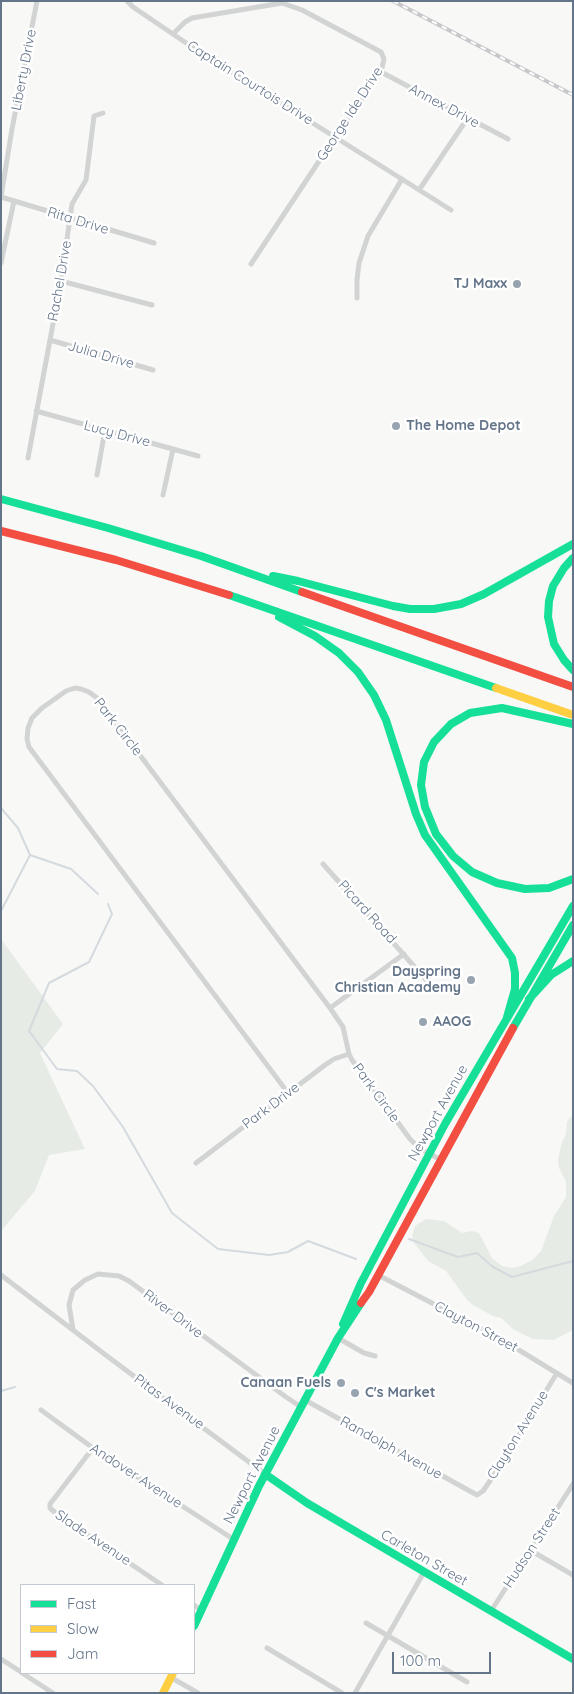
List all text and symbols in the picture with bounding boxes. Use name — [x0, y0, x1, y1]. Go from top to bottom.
street label: Liberty Drive — [8, 28, 40, 112]
street label: Captain Courtois Drive — [184, 37, 316, 129]
street label: George Ide Drive — [313, 64, 387, 164]
street label: Annex Drive — [406, 80, 482, 132]
street label: Rita Drive — [45, 204, 111, 238]
street label: Rachel Drive — [45, 239, 75, 323]
place label: TJ Maxx — [454, 276, 507, 292]
marker: TJ Maxx — [511, 278, 523, 290]
street label: Julia Drive — [66, 338, 136, 372]
street label: Lucy Drive — [82, 417, 152, 451]
place label: The Home Depot — [406, 418, 521, 434]
marker: The Home Depot — [390, 420, 402, 432]
street label: Park Circle — [90, 695, 146, 759]
street label: Picard Road — [334, 877, 400, 947]
place label: Dayspring Christian Academy — [335, 964, 461, 996]
marker: Dayspring Christian Academy — [465, 974, 477, 986]
place label: AAOG — [433, 1014, 471, 1030]
marker: AAOG — [417, 1016, 429, 1028]
street label: Park Circle — [349, 1060, 403, 1126]
street label: Newport Avenue — [405, 1062, 471, 1164]
street label: Park Drive — [239, 1079, 303, 1133]
street label: River Drive — [140, 1286, 206, 1342]
street label: Clayton Street — [431, 1298, 521, 1356]
street label: Pitas Avenue — [131, 1371, 207, 1433]
place label: Canaan Fuels — [240, 1375, 331, 1391]
marker: Canaan Fuels — [335, 1377, 347, 1389]
place label: C's Market — [365, 1385, 435, 1401]
marker: C's Market — [349, 1387, 361, 1399]
street label: Clayton Avenue — [484, 1387, 552, 1483]
street label: Randolph Avenue — [337, 1413, 445, 1483]
street label: Newport Avenue — [220, 1423, 284, 1527]
street label: Andover Avenue — [87, 1440, 185, 1512]
street label: Hudson Street — [500, 1505, 564, 1591]
street label: Slade Avenue — [52, 1507, 134, 1569]
street label: Carleton Street — [378, 1526, 470, 1590]
legend — [20, 1584, 195, 1674]
text: Fast — [67, 1594, 96, 1613]
text: Slow — [67, 1619, 99, 1638]
scale bar — [394, 1642, 493, 1674]
text: Jam — [67, 1644, 98, 1663]
text: 100 m — [400, 1651, 441, 1670]

